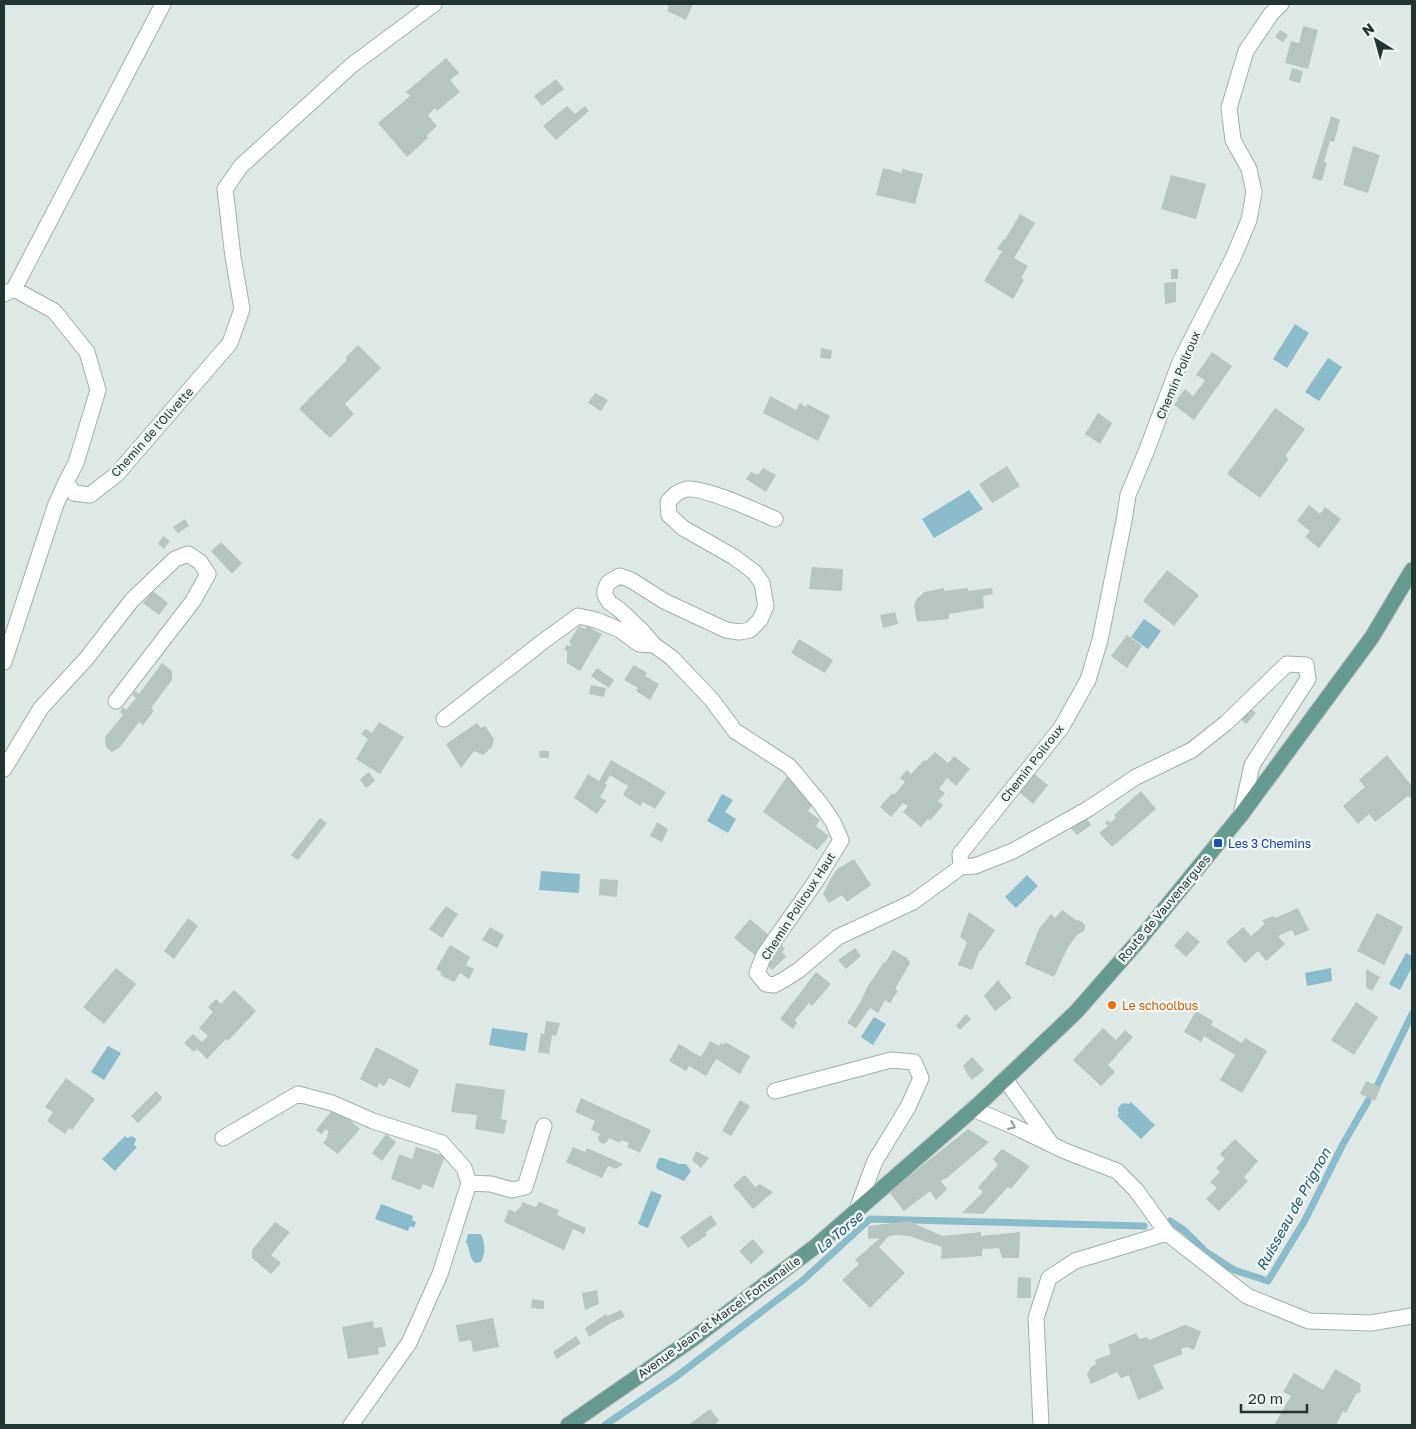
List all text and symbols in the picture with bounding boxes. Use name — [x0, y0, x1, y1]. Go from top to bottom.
north arrow — [1351, 15, 1401, 65]
text: N — [1359, 19, 1377, 39]
street label: Chemin Poilroux — [1153, 328, 1203, 421]
street label: Chemin de l'Olivette — [108, 384, 196, 480]
street label: Chemin Poilroux — [997, 721, 1067, 805]
place label: Les 3 Chemins — [1228, 836, 1311, 851]
marker: Les 3 Chemins — [1212, 837, 1224, 849]
street label: Chemin Poilroux Haut — [758, 849, 839, 963]
street label: Route de Vauvenargues — [1115, 851, 1213, 965]
place label: Le schoolbus — [1122, 998, 1198, 1013]
marker: Le schoolbus — [1106, 999, 1118, 1011]
one-way arrow — [1007, 1119, 1016, 1130]
water label: Ruisseau de Prignon — [1252, 1144, 1334, 1273]
water label: La Torse — [812, 1207, 867, 1257]
street label: Avenue Jean et Marcel Fontenaille — [634, 1253, 804, 1381]
scale bar — [1241, 1382, 1307, 1414]
text: 20 m — [1248, 1389, 1283, 1407]

